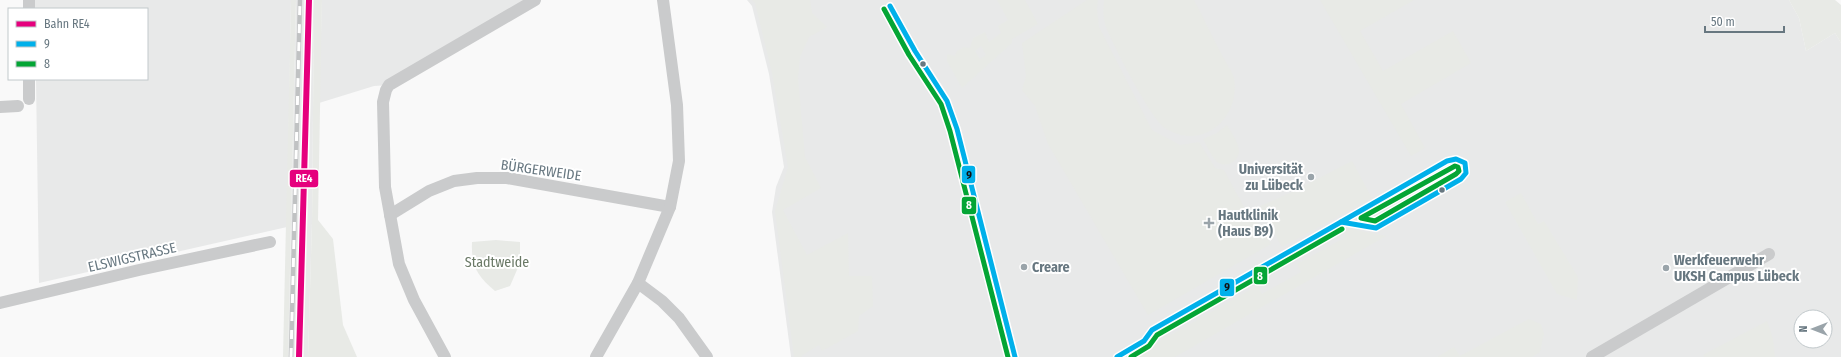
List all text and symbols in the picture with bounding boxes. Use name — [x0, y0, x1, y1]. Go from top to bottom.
legend — [8, 8, 148, 80]
scale bar — [1705, 8, 1784, 34]
text: 50 m — [1711, 15, 1735, 29]
text: Bahn RE4 — [44, 17, 90, 31]
text: 9 — [44, 37, 50, 51]
text: 8 — [44, 57, 50, 71]
unlabelled marker — [918, 59, 928, 69]
street label: BÜRGERWEIDE — [500, 155, 583, 185]
place label: Universität zu Lübeck — [1239, 161, 1304, 194]
line badge: 9 — [961, 165, 976, 184]
line badge: RE4 — [289, 169, 319, 188]
text: 9 — [966, 169, 972, 182]
text: RE4 — [296, 172, 313, 185]
marker: Universität zu Lübeck — [1306, 172, 1316, 182]
unlabelled marker — [1437, 185, 1447, 195]
line badge: 8 — [961, 196, 977, 215]
text: 8 — [966, 199, 972, 212]
place label: Hautklinik (Haus B9) — [1218, 207, 1279, 240]
marker: Hautklinik (Haus B9) — [1203, 217, 1215, 229]
street label: ELSWIGSTRASSE — [86, 239, 178, 276]
place label: Werkfeuerwehr UKSH Campus Lübeck — [1674, 252, 1800, 285]
park label: Stadtweide — [465, 254, 529, 271]
place label: Creare — [1032, 259, 1070, 276]
marker: Creare — [1019, 262, 1029, 272]
marker: Werkfeuerwehr UKSH Campus Lübeck — [1661, 263, 1671, 273]
line badge: 8 — [1253, 266, 1268, 285]
text: 8 — [1257, 270, 1263, 283]
line badge: 9 — [1219, 278, 1235, 297]
text: 9 — [1224, 281, 1230, 294]
north arrow — [1793, 309, 1833, 349]
text: N — [1797, 326, 1810, 332]

